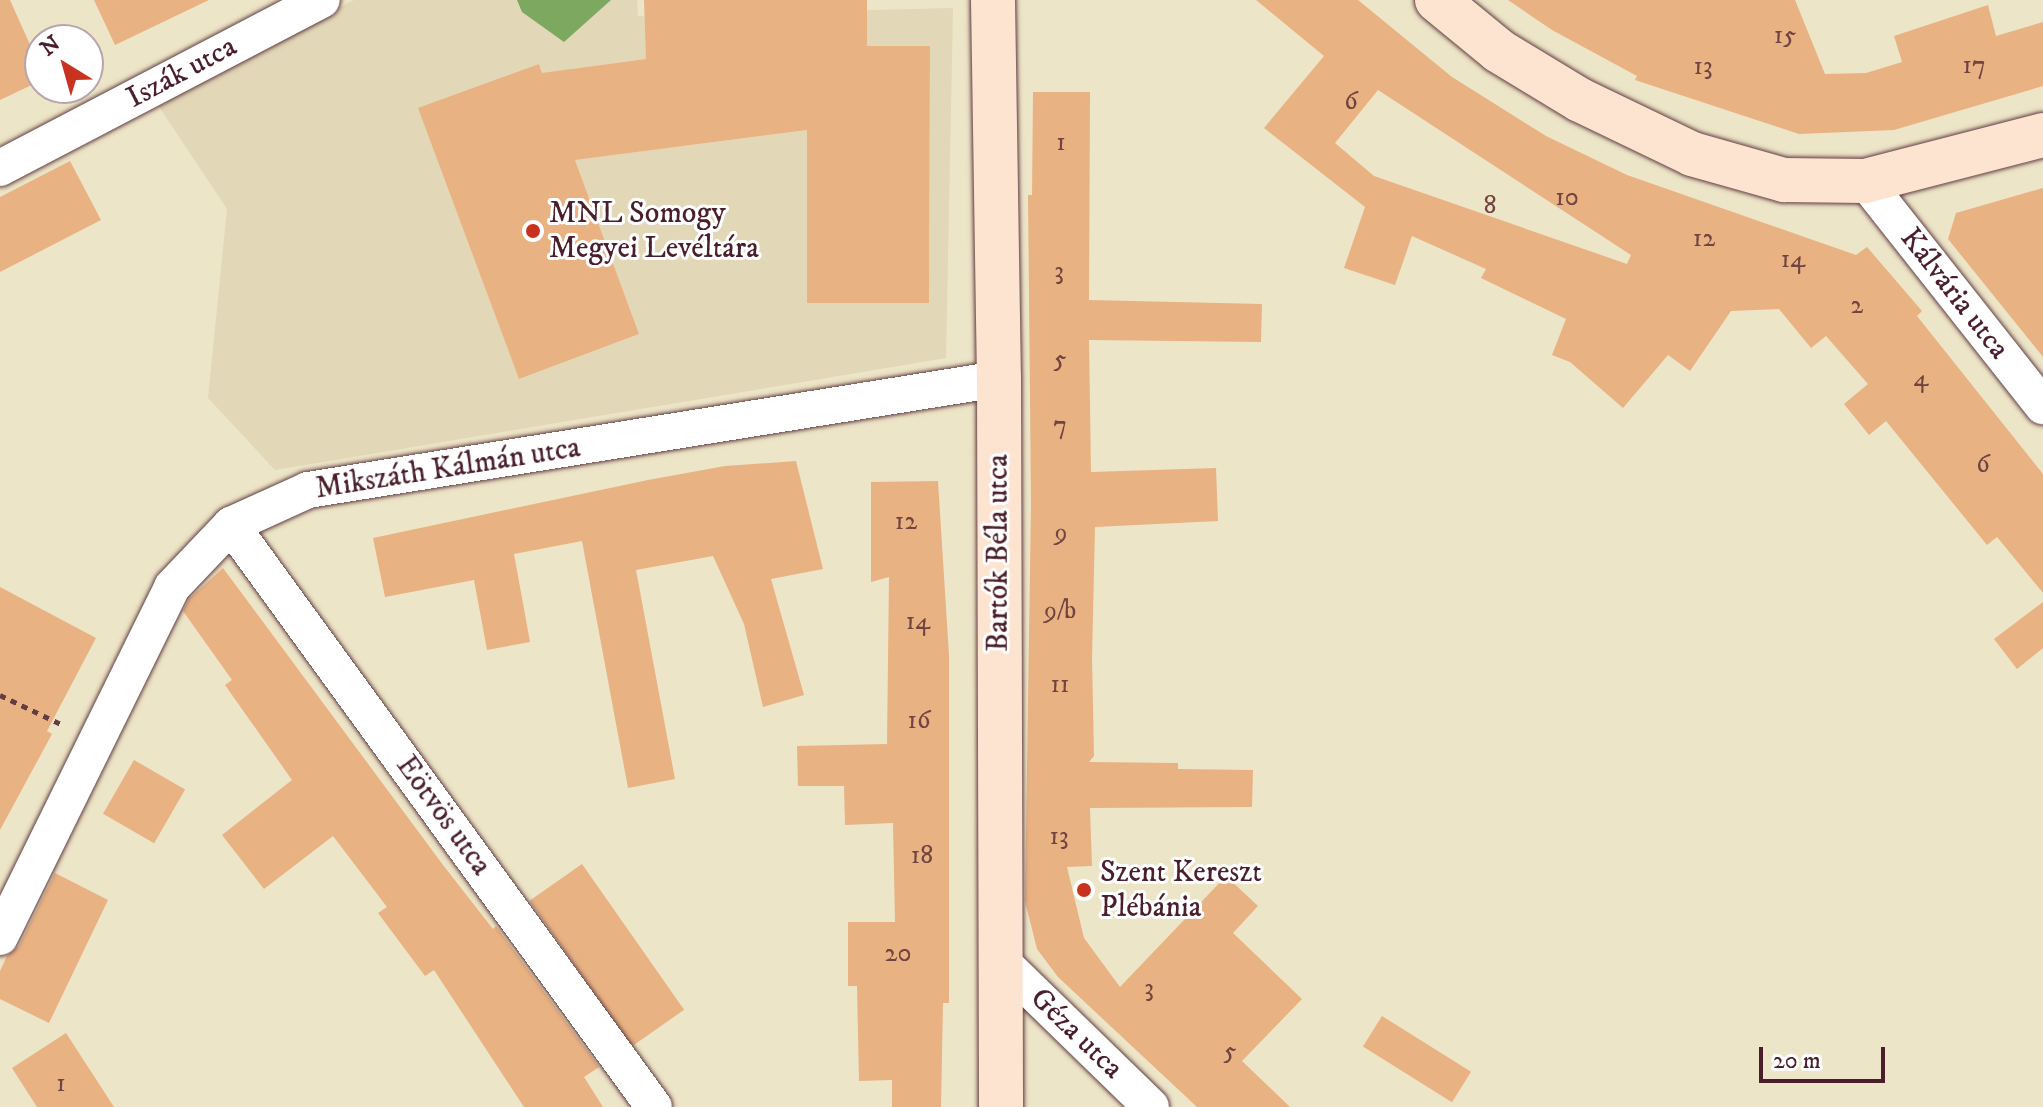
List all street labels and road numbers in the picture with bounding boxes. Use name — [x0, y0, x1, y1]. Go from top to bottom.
street label: Iszák utca — [121, 29, 243, 117]
street label: Kálvária utca — [1892, 221, 2016, 367]
street label: Mikszáth Kálmán utca — [313, 430, 583, 508]
street label: Bartók Béla utca — [981, 454, 1017, 652]
street label: Eötvös utca — [387, 749, 499, 883]
street label: Géza utca — [1022, 981, 1130, 1087]

